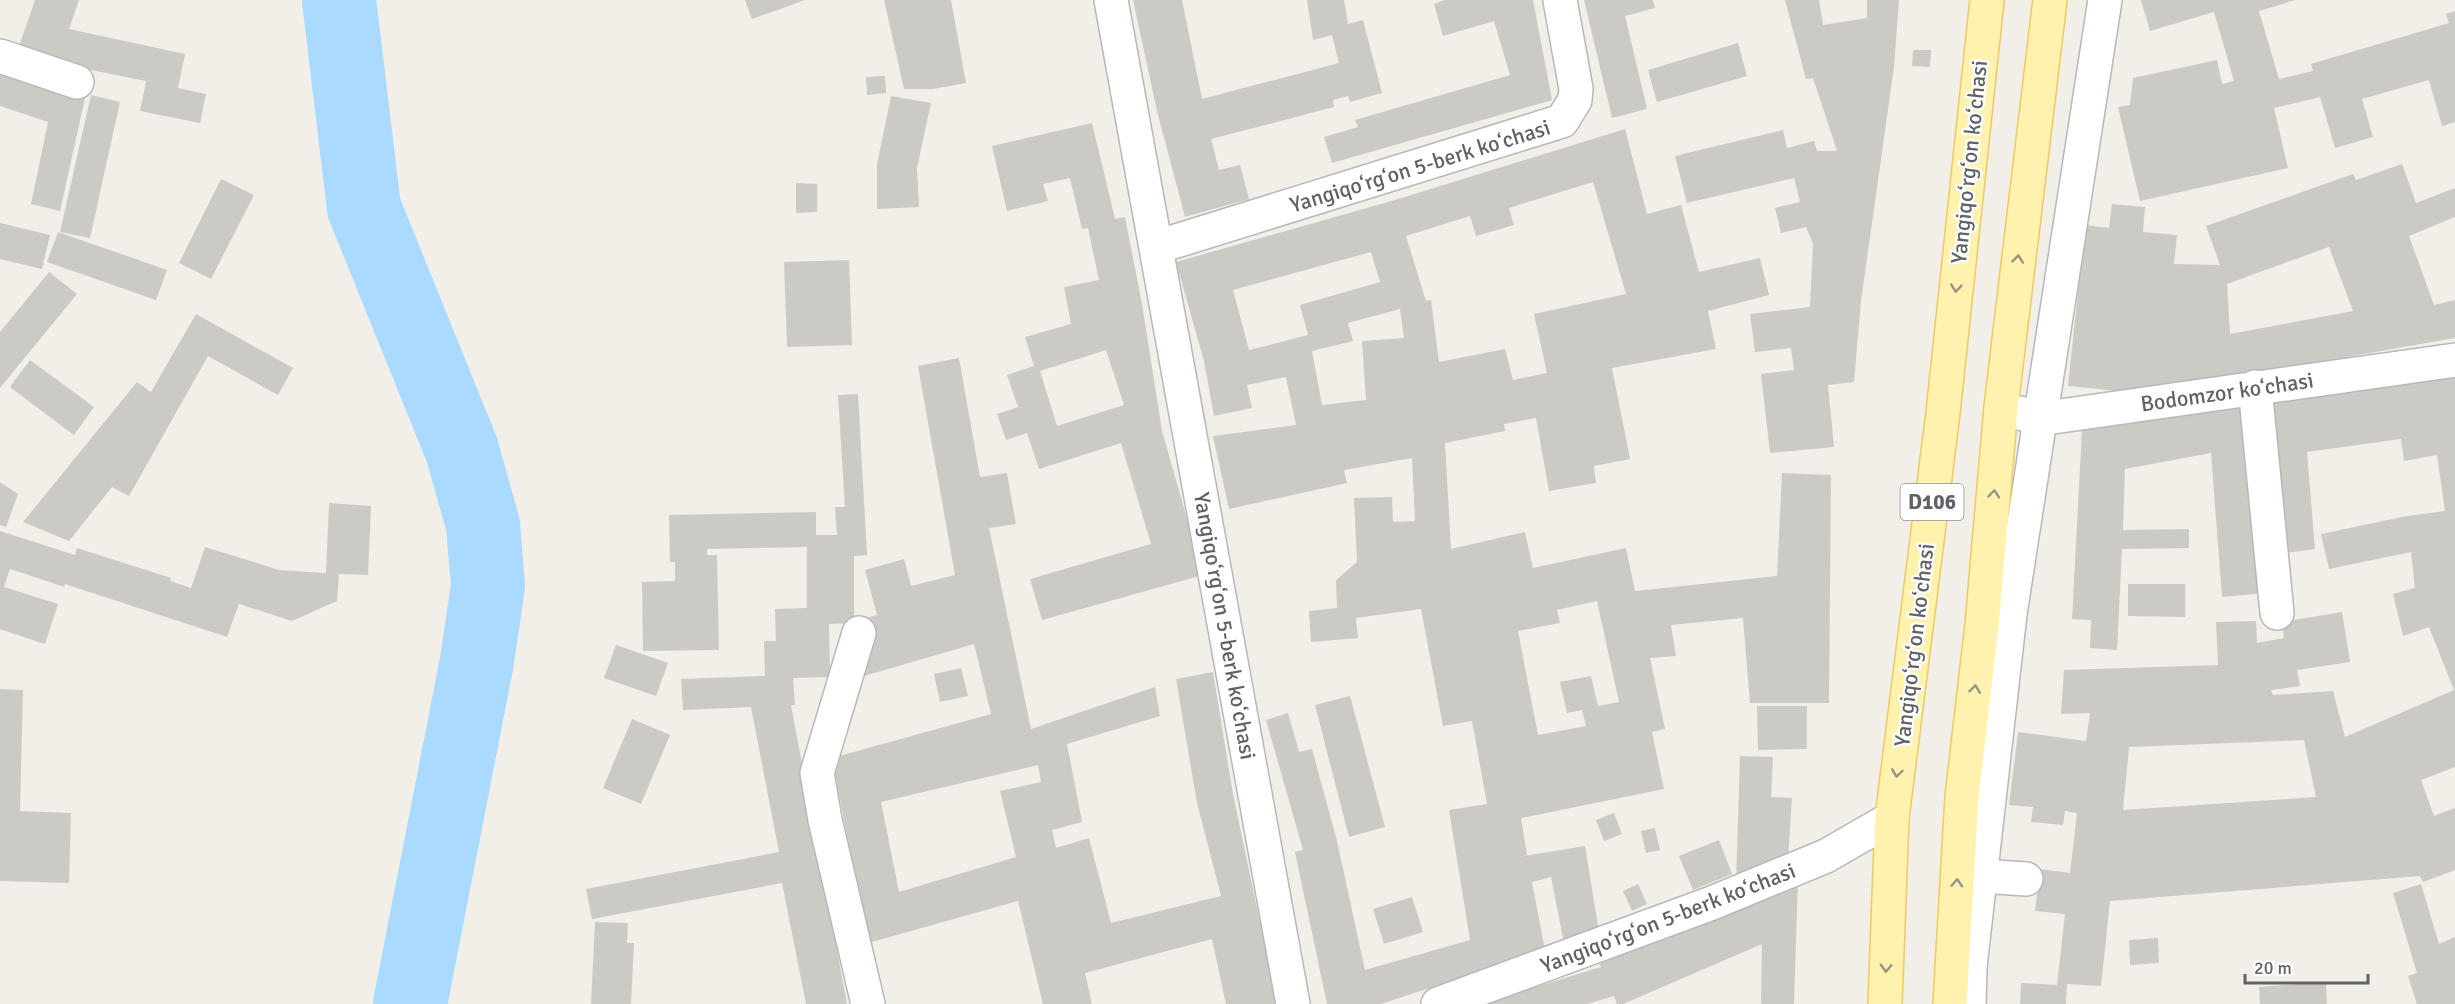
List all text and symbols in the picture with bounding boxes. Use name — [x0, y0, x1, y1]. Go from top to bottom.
street label: Yangiqoʻrgʻon koʻchasi — [1945, 59, 1993, 265]
street label: Yangiqoʻrgʻon 5-berk koʻchasi — [1287, 113, 1553, 219]
one-way arrow — [2011, 254, 2024, 263]
one-way arrow — [1950, 283, 1963, 292]
street label: Bodomzor koʻchasi — [2139, 366, 2315, 418]
road number: D106 — [1900, 484, 1964, 520]
street label: Yangiqoʻrgʻon 5-berk koʻchasi — [1188, 490, 1262, 762]
one-way arrow — [1987, 490, 2000, 499]
street label: Yangiqoʻrgʻon koʻchasi — [1888, 542, 1940, 748]
one-way arrow — [1968, 684, 1981, 693]
one-way arrow — [1892, 769, 1904, 778]
street label: Yangiqoʻrgʻon 5-berk koʻchasi — [1537, 857, 1799, 979]
one-way arrow — [1951, 878, 1964, 887]
scale bar — [2245, 947, 2368, 985]
text: 20 m — [2254, 957, 2292, 979]
one-way arrow — [1880, 963, 1893, 972]

